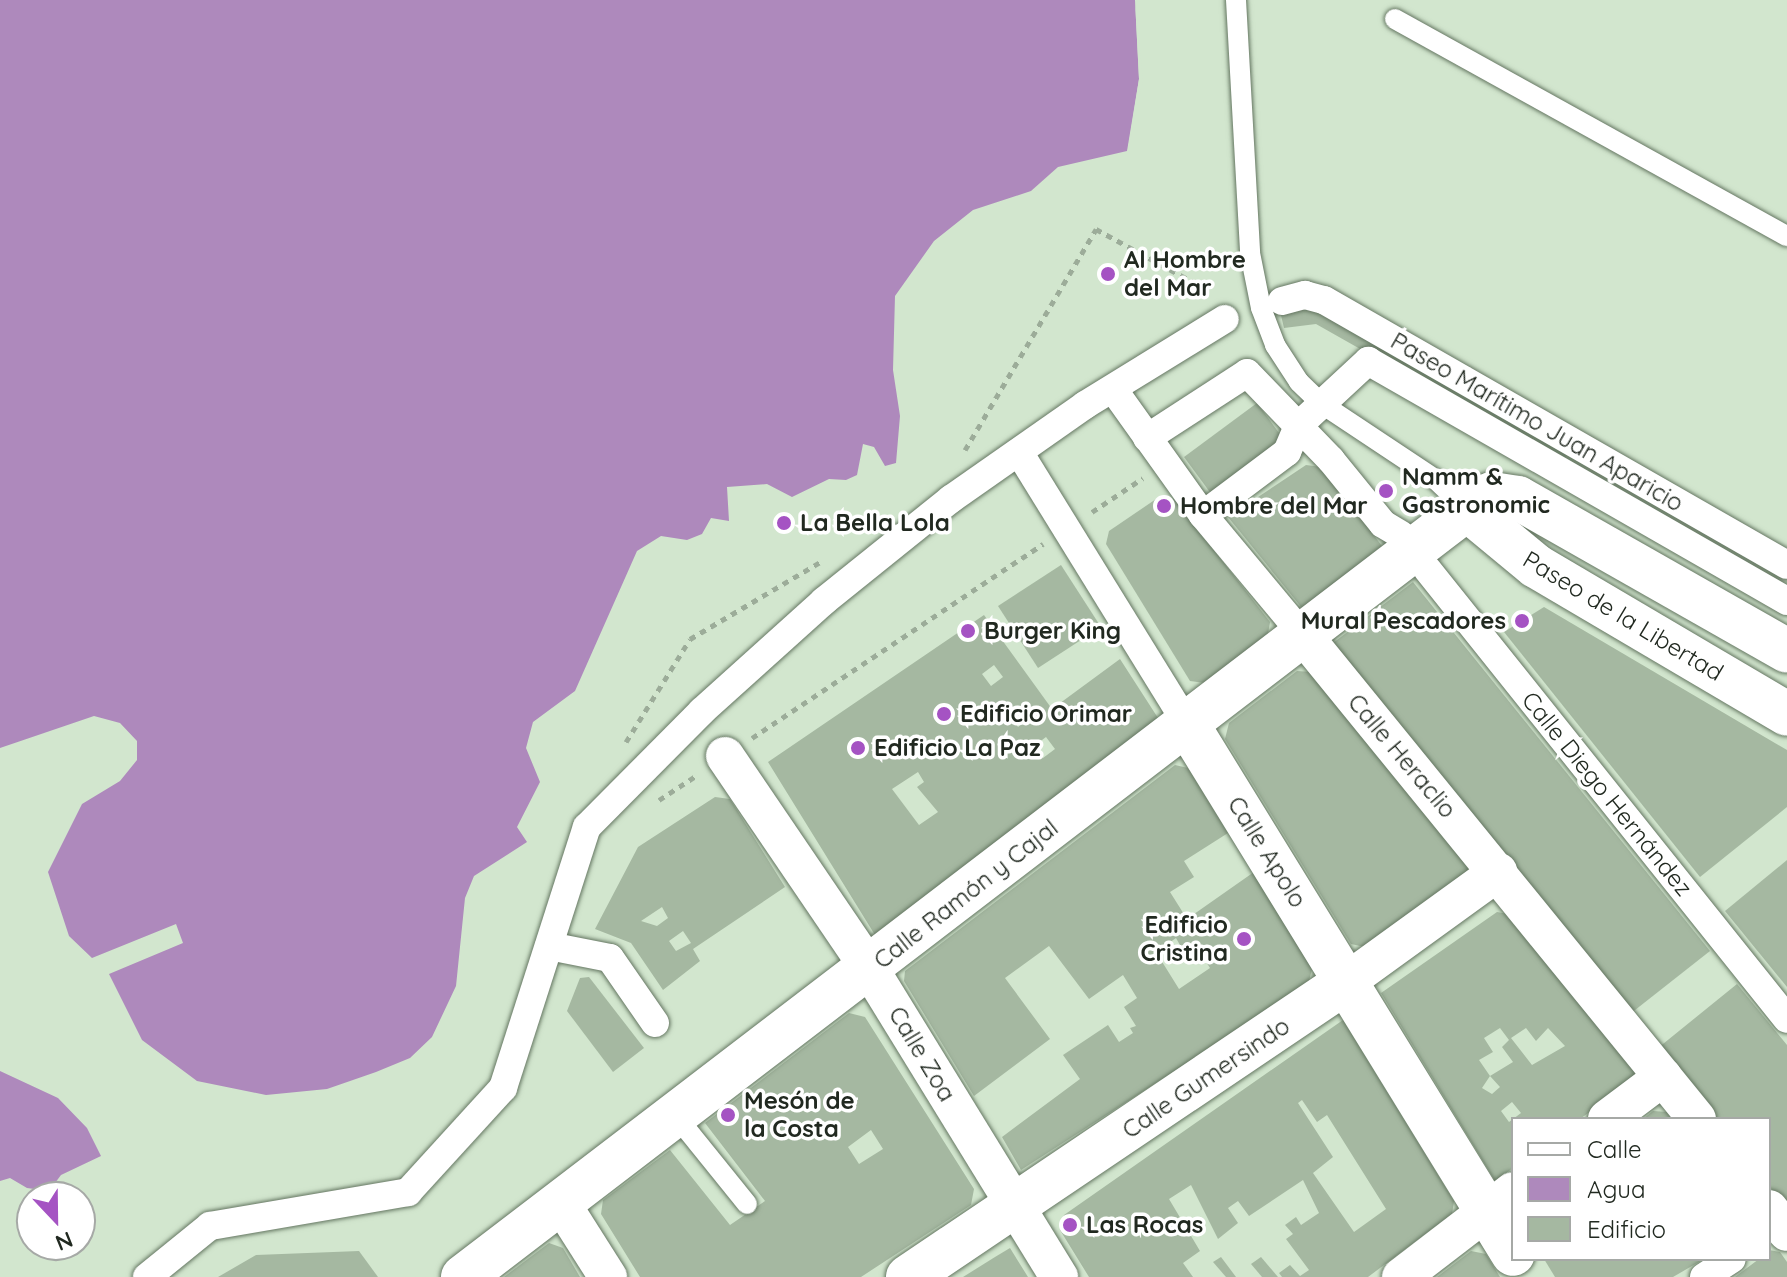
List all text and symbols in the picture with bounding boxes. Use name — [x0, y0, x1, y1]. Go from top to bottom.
place label: Al Hombre del Mar — [1124, 246, 1246, 302]
marker: Al Hombre del Mar — [1099, 265, 1117, 283]
street label: Paseo Marítimo Juan Aparicio — [1386, 326, 1688, 518]
place label: Namm & Gastronomic — [1402, 463, 1550, 519]
marker: Namm & Gastronomic — [1377, 482, 1395, 500]
place label: Hombre del Mar — [1180, 492, 1368, 520]
marker: Hombre del Mar — [1155, 497, 1173, 515]
place label: La Bella Lola — [800, 509, 950, 537]
marker: La Bella Lola — [775, 514, 793, 532]
street label: Paseo de la Libertad — [1518, 545, 1728, 687]
place label: Mural Pescadores — [1301, 607, 1506, 635]
marker: Mural Pescadores — [1513, 612, 1531, 630]
place label: Burger King — [984, 617, 1121, 645]
marker: Burger King — [959, 622, 977, 640]
street label: Calle Diego Hernández — [1516, 686, 1698, 902]
street label: Calle Heraclio — [1342, 688, 1462, 824]
place label: Edificio Orimar — [960, 700, 1132, 728]
marker: Edificio Orimar — [935, 705, 953, 723]
place label: Edificio La Paz — [874, 734, 1041, 762]
marker: Edificio La Paz — [849, 739, 867, 757]
street label: Calle Apolo — [1222, 791, 1312, 913]
street label: Calle Ramón y Cajal — [868, 813, 1064, 975]
place label: Edificio Cristina — [1140, 911, 1228, 967]
marker: Edificio Cristina — [1235, 930, 1253, 948]
street label: Calle Zoa — [882, 1001, 962, 1107]
street label: Calle Gumersindo — [1117, 1011, 1295, 1145]
place label: Mesón de la Costa — [744, 1087, 855, 1143]
marker: Mesón de la Costa — [719, 1106, 737, 1124]
legend — [1511, 1117, 1771, 1261]
text: Calle — [1587, 1134, 1642, 1164]
text: Agua — [1587, 1174, 1646, 1204]
north arrow — [16, 1181, 96, 1261]
place label: Las Rocas — [1086, 1211, 1203, 1239]
text: Edificio — [1587, 1214, 1666, 1244]
marker: Las Rocas — [1061, 1216, 1079, 1234]
text: N — [52, 1225, 77, 1257]

